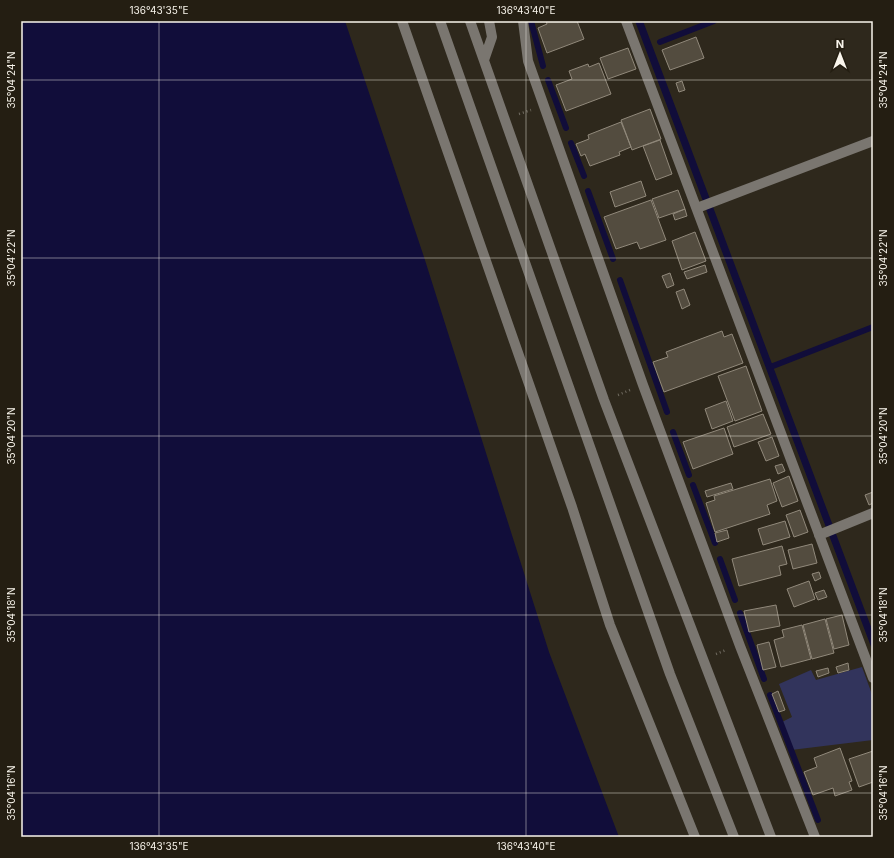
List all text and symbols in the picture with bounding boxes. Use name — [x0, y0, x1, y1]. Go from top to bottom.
text: 136°43'35"E — [129, 4, 189, 16]
text: 136°43'40"E — [497, 4, 556, 16]
north arrow — [820, 34, 860, 74]
text: N — [836, 37, 844, 51]
text: 35°04'24"N — [5, 51, 17, 109]
text: 35°04'24"N — [877, 51, 889, 109]
text: 35°04'22"N — [5, 230, 17, 286]
text: 35°04'22"N — [877, 230, 889, 286]
text: 35°04'20"N — [5, 407, 17, 465]
text: 35°04'20"N — [877, 407, 889, 465]
text: 35°04'18"N — [5, 587, 17, 643]
text: 35°04'18"N — [877, 587, 889, 643]
text: 35°04'16"N — [5, 765, 17, 821]
text: 35°04'16"N — [877, 765, 889, 821]
text: 136°43'35"E — [129, 840, 189, 852]
text: 136°43'40"E — [497, 840, 556, 852]

